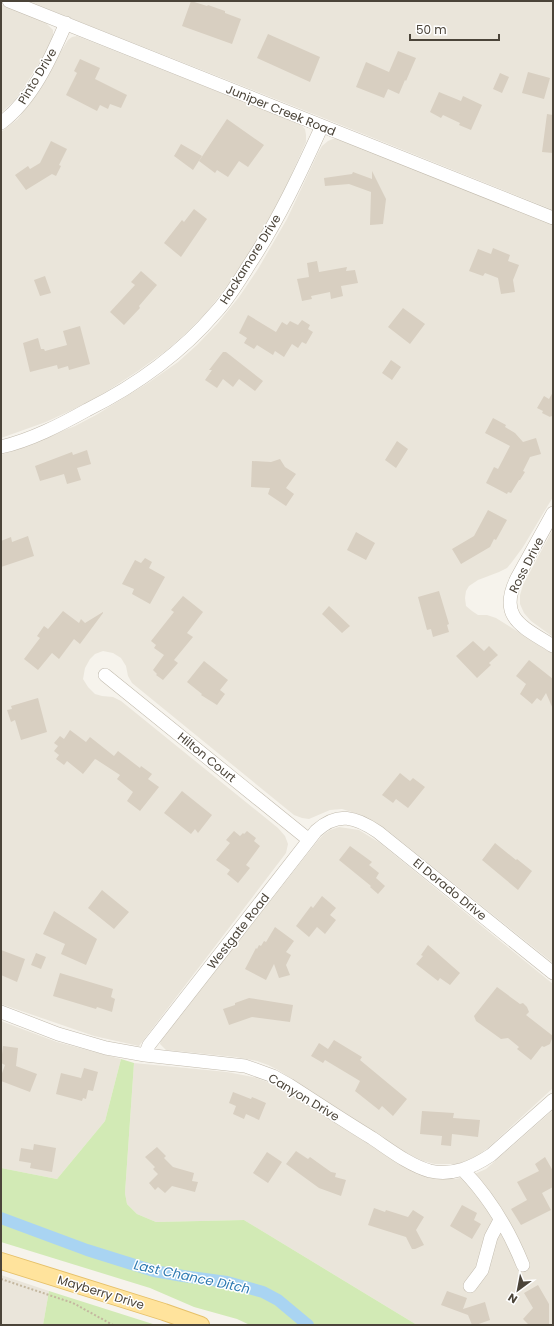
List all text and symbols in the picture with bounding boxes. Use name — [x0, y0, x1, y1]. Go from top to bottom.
scale bar — [410, 16, 499, 42]
text: 50 m — [416, 21, 447, 38]
street label: Pinto Drive — [14, 45, 60, 107]
street label: Juniper Creek Road — [224, 80, 338, 140]
street label: Hackamore Drive — [215, 211, 285, 307]
street label: Ross Drive — [505, 534, 547, 596]
street label: Hilton Court — [174, 728, 240, 786]
street label: El Dorado Drive — [410, 854, 490, 924]
street label: Westgate Road — [203, 889, 273, 973]
street label: Canyon Drive — [265, 1069, 343, 1125]
water label: Last Chance Ditch — [132, 1255, 252, 1299]
north arrow — [498, 1270, 538, 1310]
street label: Mayberry Drive — [56, 1271, 146, 1313]
text: N — [505, 1290, 520, 1307]

